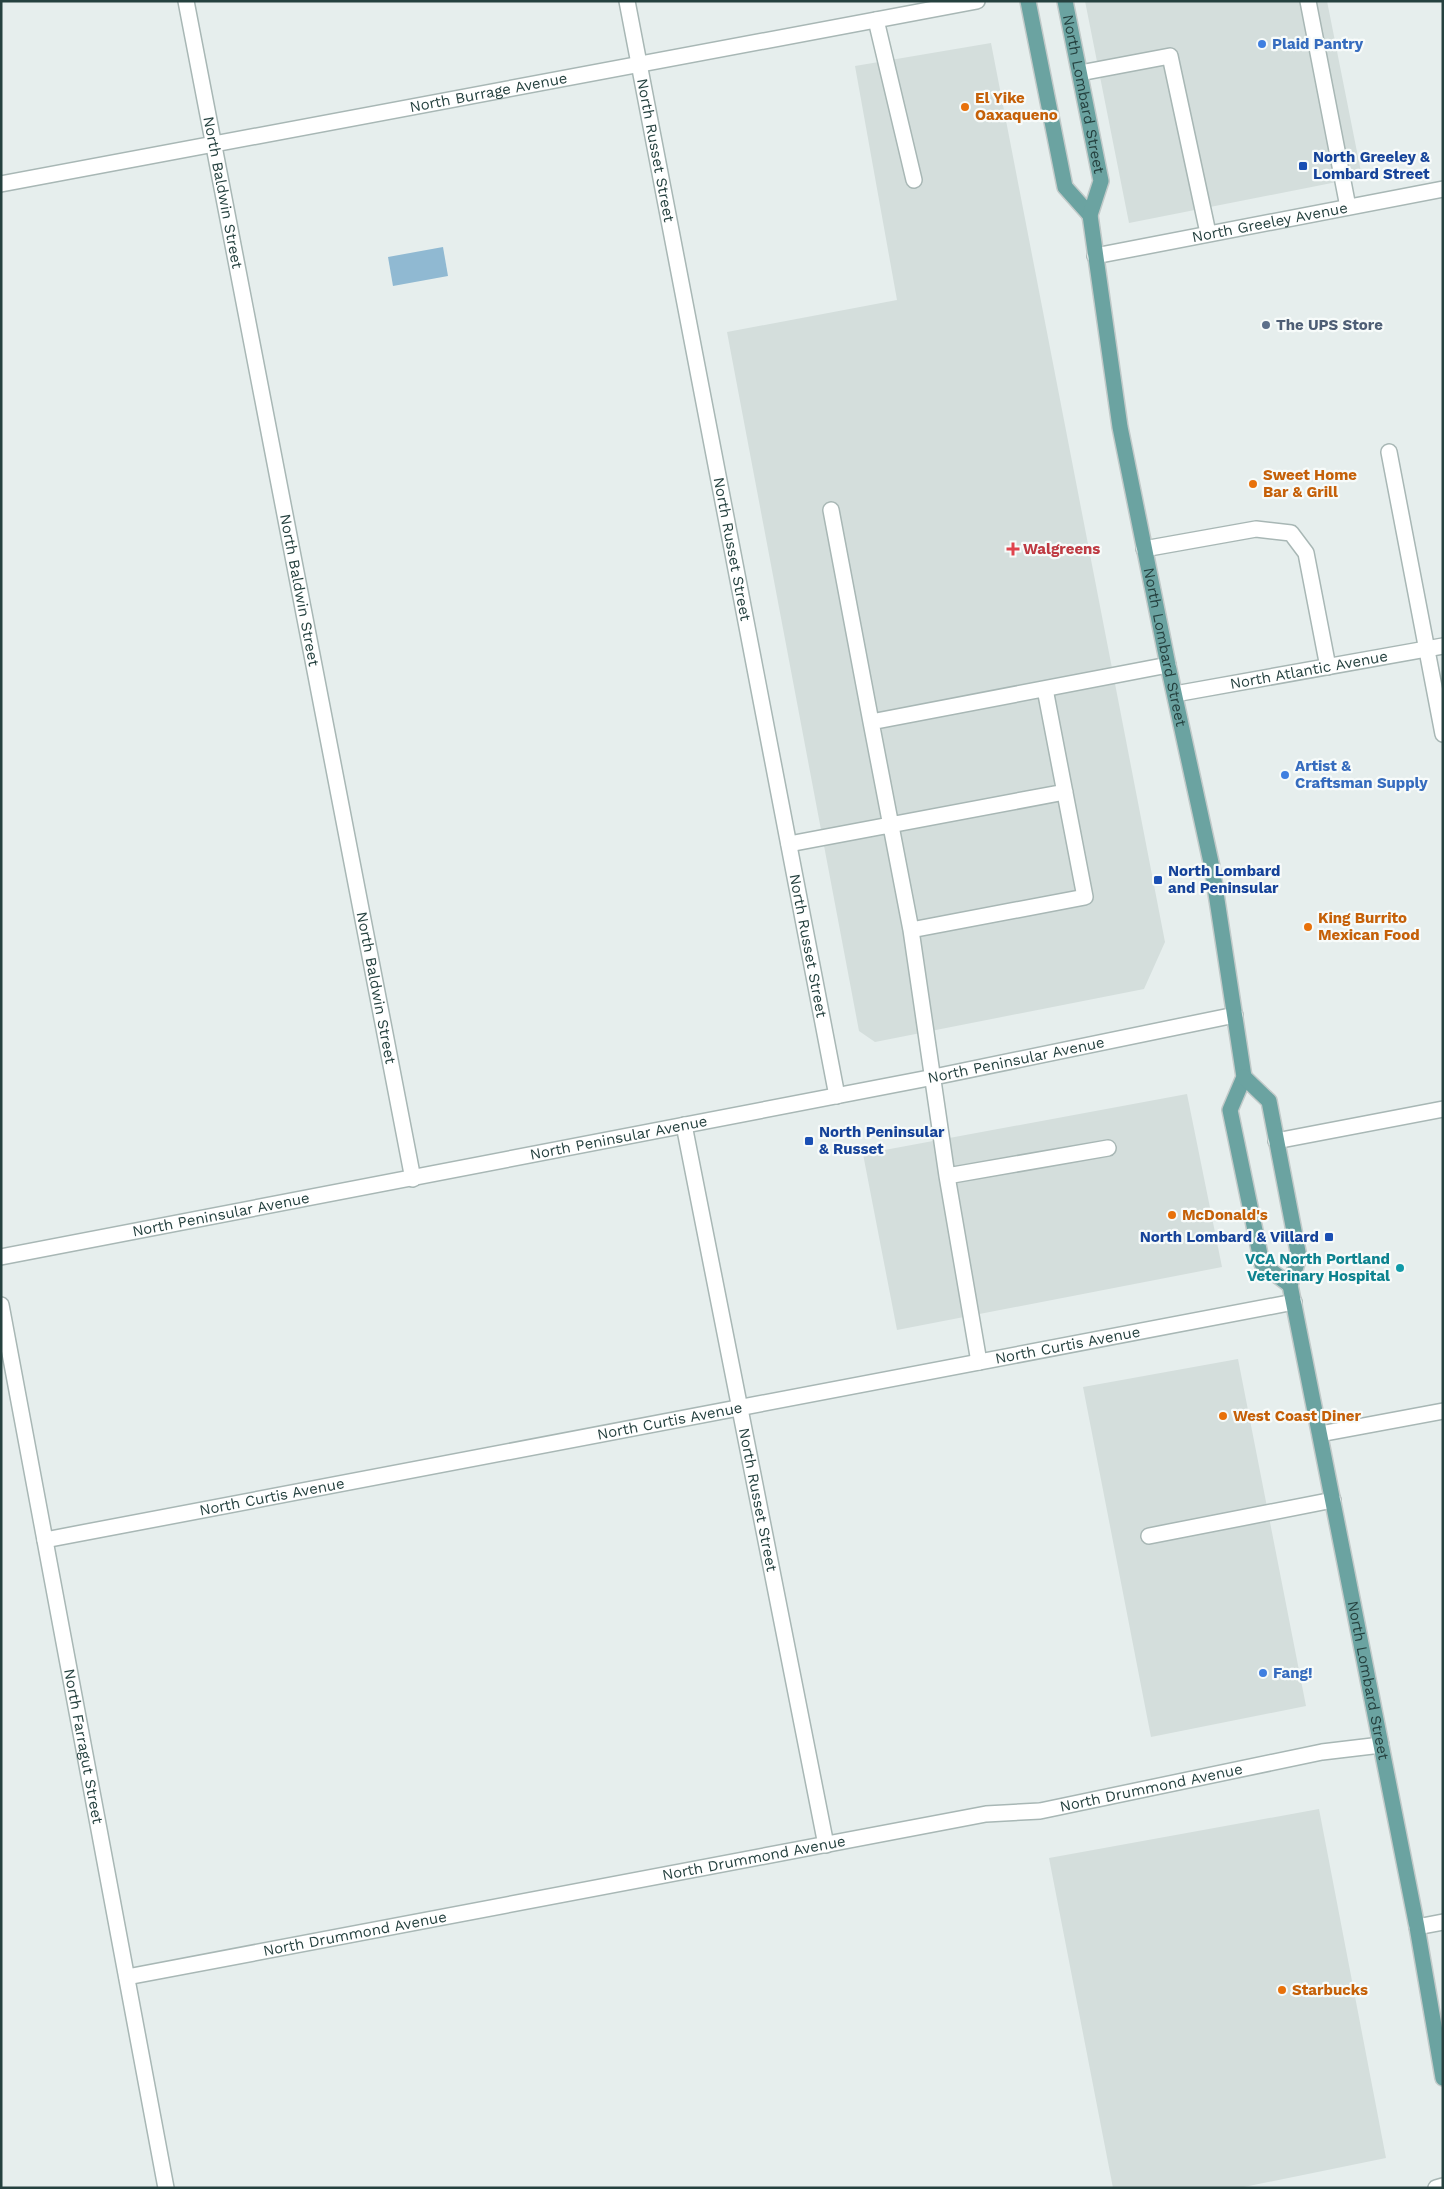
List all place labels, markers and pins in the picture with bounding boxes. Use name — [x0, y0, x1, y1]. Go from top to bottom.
place label: Plaid Pantry — [1272, 35, 1364, 53]
marker: Plaid Pantry — [1256, 38, 1268, 50]
place label: El Yike Oaxaqueno — [975, 89, 1058, 124]
marker: El Yike Oaxaqueno — [959, 101, 971, 113]
place label: North Greeley & Lombard Street — [1313, 148, 1430, 183]
marker: North Greeley & Lombard Street — [1297, 160, 1309, 172]
place label: The UPS Store — [1276, 316, 1383, 334]
marker: The UPS Store — [1260, 319, 1272, 331]
place label: Sweet Home Bar & Grill — [1263, 466, 1357, 501]
marker: Sweet Home Bar & Grill — [1247, 478, 1259, 490]
place label: Walgreens — [1023, 540, 1100, 558]
marker: Walgreens — [1007, 543, 1019, 555]
place label: Artist & Craftsman Supply — [1295, 757, 1428, 792]
marker: Artist & Craftsman Supply — [1279, 769, 1291, 781]
place label: North Lombard and Peninsular — [1168, 862, 1280, 897]
marker: North Lombard and Peninsular — [1152, 874, 1164, 886]
place label: King Burrito Mexican Food — [1318, 909, 1420, 944]
marker: King Burrito Mexican Food — [1302, 921, 1314, 933]
place label: North Peninsular & Russet — [819, 1123, 945, 1158]
marker: North Peninsular & Russet — [803, 1135, 815, 1147]
place label: McDonald's — [1182, 1206, 1268, 1224]
marker: McDonald's — [1166, 1209, 1178, 1221]
place label: North Lombard & Villard — [1140, 1228, 1319, 1246]
marker: North Lombard & Villard — [1323, 1231, 1335, 1243]
place label: VCA North Portland Veterinary Hospital — [1245, 1250, 1390, 1285]
marker: VCA North Portland Veterinary Hospital — [1394, 1262, 1406, 1274]
place label: West Coast Diner — [1233, 1407, 1361, 1425]
marker: West Coast Diner — [1217, 1410, 1229, 1422]
place label: Fang! — [1273, 1664, 1312, 1682]
marker: Fang! — [1257, 1667, 1269, 1679]
place label: Starbucks — [1292, 1981, 1368, 1999]
marker: Starbucks — [1276, 1984, 1288, 1996]

